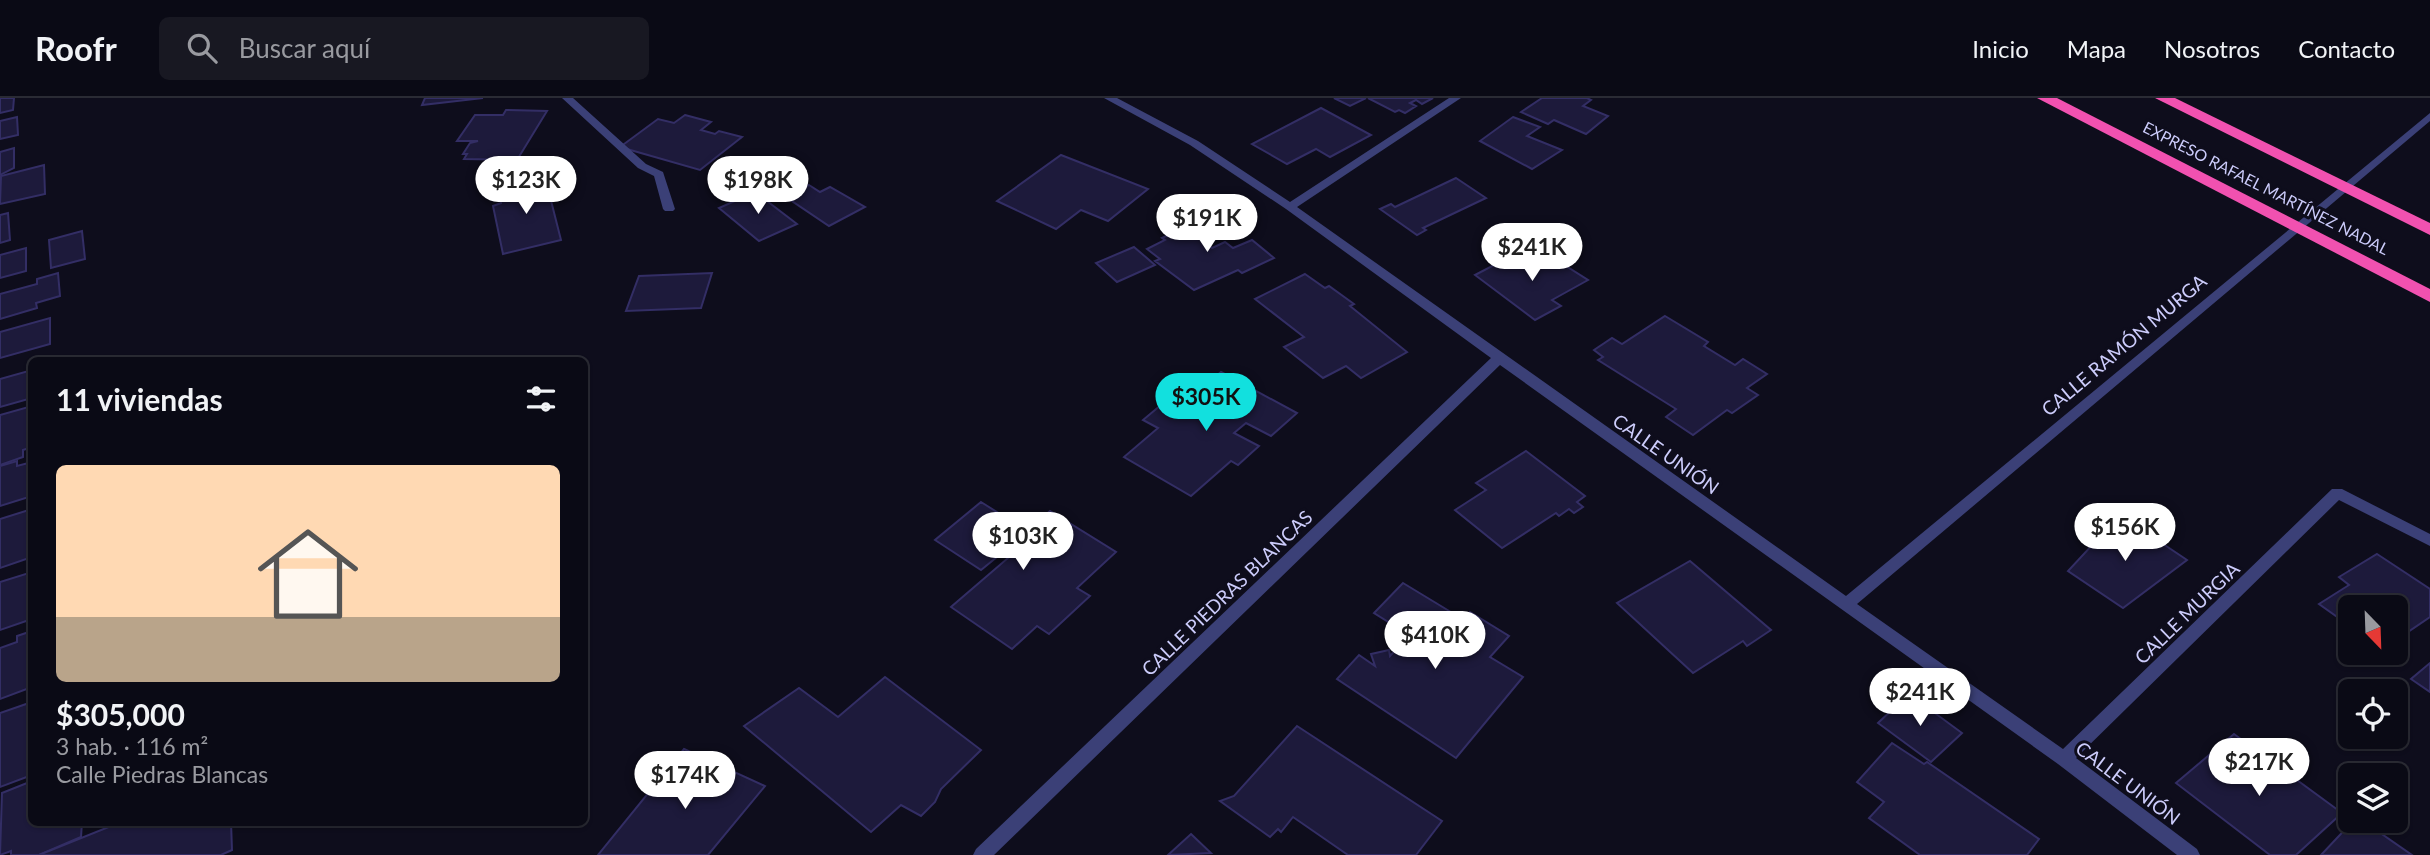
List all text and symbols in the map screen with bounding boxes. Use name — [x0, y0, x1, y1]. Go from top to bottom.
search box — [159, 17, 649, 80]
text: Roofr — [35, 28, 117, 68]
icon: search — [183, 29, 221, 67]
text: Buscar aquí — [239, 32, 370, 64]
text: Inicio — [1972, 34, 2029, 63]
text: Mapa — [2067, 34, 2126, 63]
text: Nosotros — [2164, 34, 2260, 63]
text: Contacto — [2298, 34, 2395, 63]
street label: EXPRESO RAFAEL MARTÍNEZ NADAL — [2140, 117, 2392, 258]
pin: $123K — [477, 156, 575, 216]
pin: $198K — [709, 156, 807, 216]
text: $123K — [491, 165, 561, 193]
text: $198K — [723, 165, 793, 193]
pin: $191K — [1158, 194, 1256, 254]
text: $191K — [1172, 203, 1242, 231]
pin: $241K — [1483, 223, 1581, 283]
text: $241K — [1497, 232, 1567, 260]
street label: CALLE RAMÓN MURGA — [2037, 269, 2211, 420]
pin: $305K — [1157, 374, 1255, 433]
icon: filters — [522, 380, 560, 418]
text: 11 viviendas — [56, 381, 223, 417]
text: $305K — [1171, 382, 1241, 410]
street label: CALLE UNIÓN — [1609, 408, 1724, 499]
pin: $156K — [2076, 504, 2174, 563]
street label: CALLE PIEDRAS BLANCAS — [1137, 505, 1317, 680]
icon: home — [245, 511, 371, 637]
pin: $103K — [974, 512, 1072, 572]
text: $156K — [2090, 512, 2160, 540]
text: $103K — [988, 521, 1058, 549]
street label: CALLE MURGIA — [2130, 557, 2244, 668]
north arrow — [2338, 595, 2408, 665]
map controls — [2338, 595, 2408, 833]
pin: $410K — [1386, 612, 1484, 671]
text: $410K — [1400, 620, 1470, 648]
pin: $241K — [1871, 668, 1969, 728]
text: $241K — [1885, 677, 1955, 705]
button: locate — [2338, 679, 2408, 749]
text: $305,000 — [56, 696, 185, 732]
text: 3 hab. · 116 m² — [56, 732, 208, 760]
street label: CALLE UNIÓN — [2072, 736, 2185, 829]
pin: $217K — [2210, 738, 2308, 798]
text: $217K — [2224, 747, 2294, 775]
pin: $174K — [636, 752, 734, 811]
text: Calle Piedras Blancas — [56, 760, 268, 788]
text: $174K — [650, 760, 720, 788]
button: layers — [2338, 763, 2408, 833]

